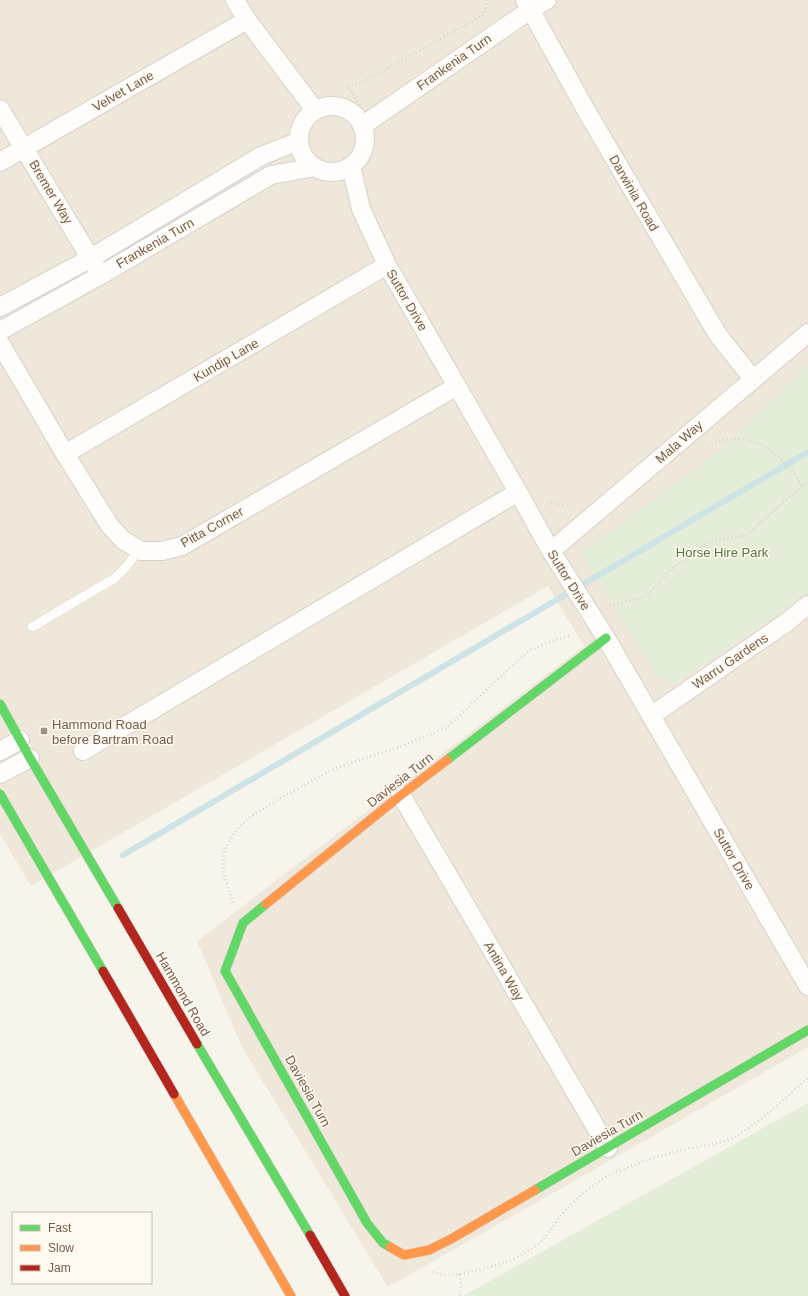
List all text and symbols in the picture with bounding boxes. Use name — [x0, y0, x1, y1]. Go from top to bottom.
street label: Frankenia Turn — [414, 31, 494, 93]
street label: Velvet Lane — [90, 68, 156, 114]
street label: Darwinia Road — [606, 152, 662, 234]
street label: Bremer Way — [26, 157, 76, 227]
street label: Frankenia Turn — [113, 215, 197, 271]
street label: Suttor Drive — [383, 267, 431, 333]
street label: Kundip Lane — [191, 335, 261, 385]
street label: Mala Way — [652, 417, 706, 466]
street label: Pitta Corner — [178, 503, 247, 550]
park label: Horse Hire Park — [676, 545, 769, 560]
street label: Suttor Drive — [544, 547, 594, 613]
street label: Warru Gardens — [689, 630, 771, 692]
place label: Hammond Road before Bartram Road — [52, 717, 173, 747]
marker: Hammond Road before Bartram Road — [39, 726, 49, 736]
street label: Daviesia Turn — [364, 750, 436, 810]
street label: Suttor Drive — [710, 826, 758, 892]
street label: Antina Way — [481, 939, 527, 1004]
street label: Hammond Road — [153, 949, 213, 1039]
street label: Daviesia Turn — [282, 1053, 334, 1129]
street label: Daviesia Turn — [569, 1107, 645, 1159]
legend — [12, 1212, 152, 1284]
text: Fast — [48, 1221, 72, 1235]
text: Slow — [48, 1241, 74, 1255]
text: Jam — [48, 1261, 71, 1275]

